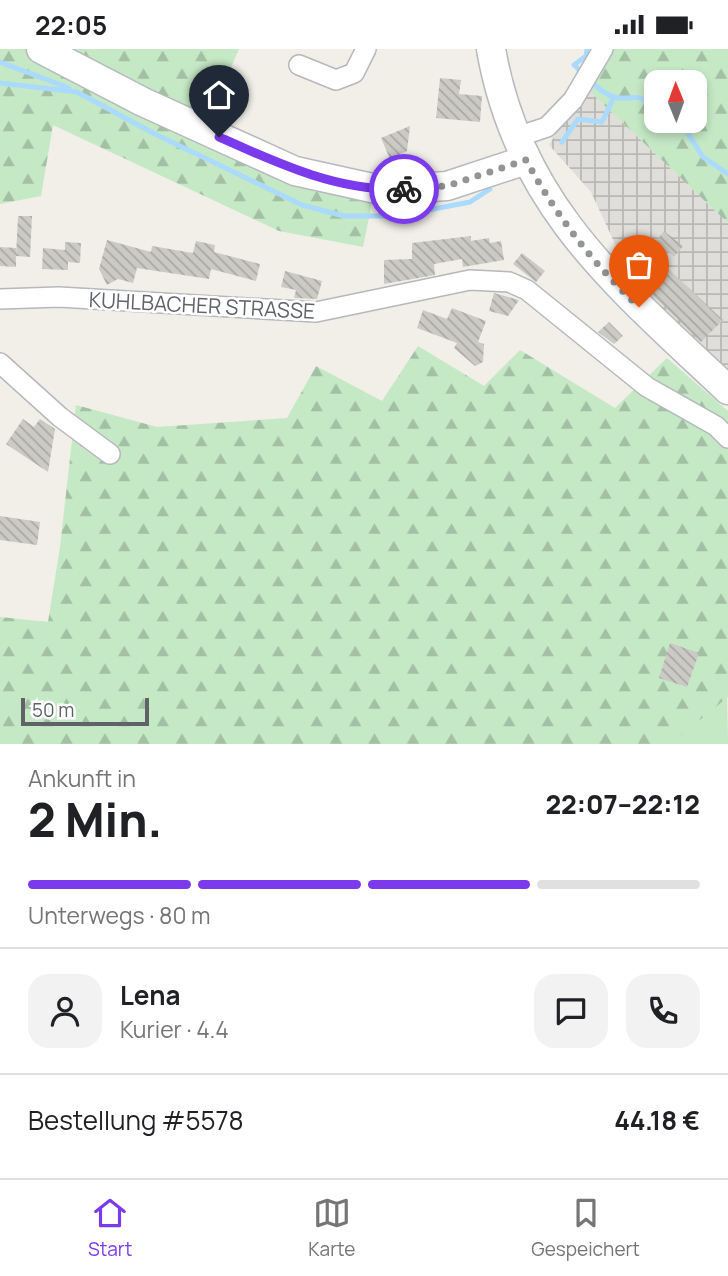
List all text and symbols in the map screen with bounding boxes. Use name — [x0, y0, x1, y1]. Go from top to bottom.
text: 22:05 — [35, 7, 107, 43]
pin — [189, 65, 249, 137]
north arrow — [644, 70, 707, 133]
map controls — [644, 70, 707, 133]
icon: home — [200, 76, 238, 114]
courier — [369, 154, 439, 224]
icon: bike — [385, 170, 423, 208]
pin — [609, 235, 669, 307]
icon: bag — [620, 246, 658, 284]
street label: KUHLBACHER STRASSE — [88, 285, 316, 325]
scale bar — [21, 695, 149, 727]
text: 50 m — [32, 697, 74, 723]
text: Ankunft in — [28, 762, 136, 794]
text: 22:07–22:12 — [545, 786, 700, 822]
text: 2 Min. — [28, 788, 162, 851]
text: Unterwegs · 80 m — [28, 899, 211, 931]
button: person — [28, 974, 102, 1048]
button: chat — [534, 974, 608, 1048]
button: phone — [626, 974, 700, 1048]
text: Lena — [120, 977, 180, 1013]
text: Kurier · 4.4 — [120, 1013, 229, 1045]
text: Bestellung #5578 — [28, 1102, 244, 1138]
text: 44.18 € — [614, 1102, 700, 1138]
tab: Start — [88, 1194, 132, 1262]
tab: Karte — [308, 1194, 355, 1262]
tab: Gespeichert — [531, 1194, 640, 1262]

